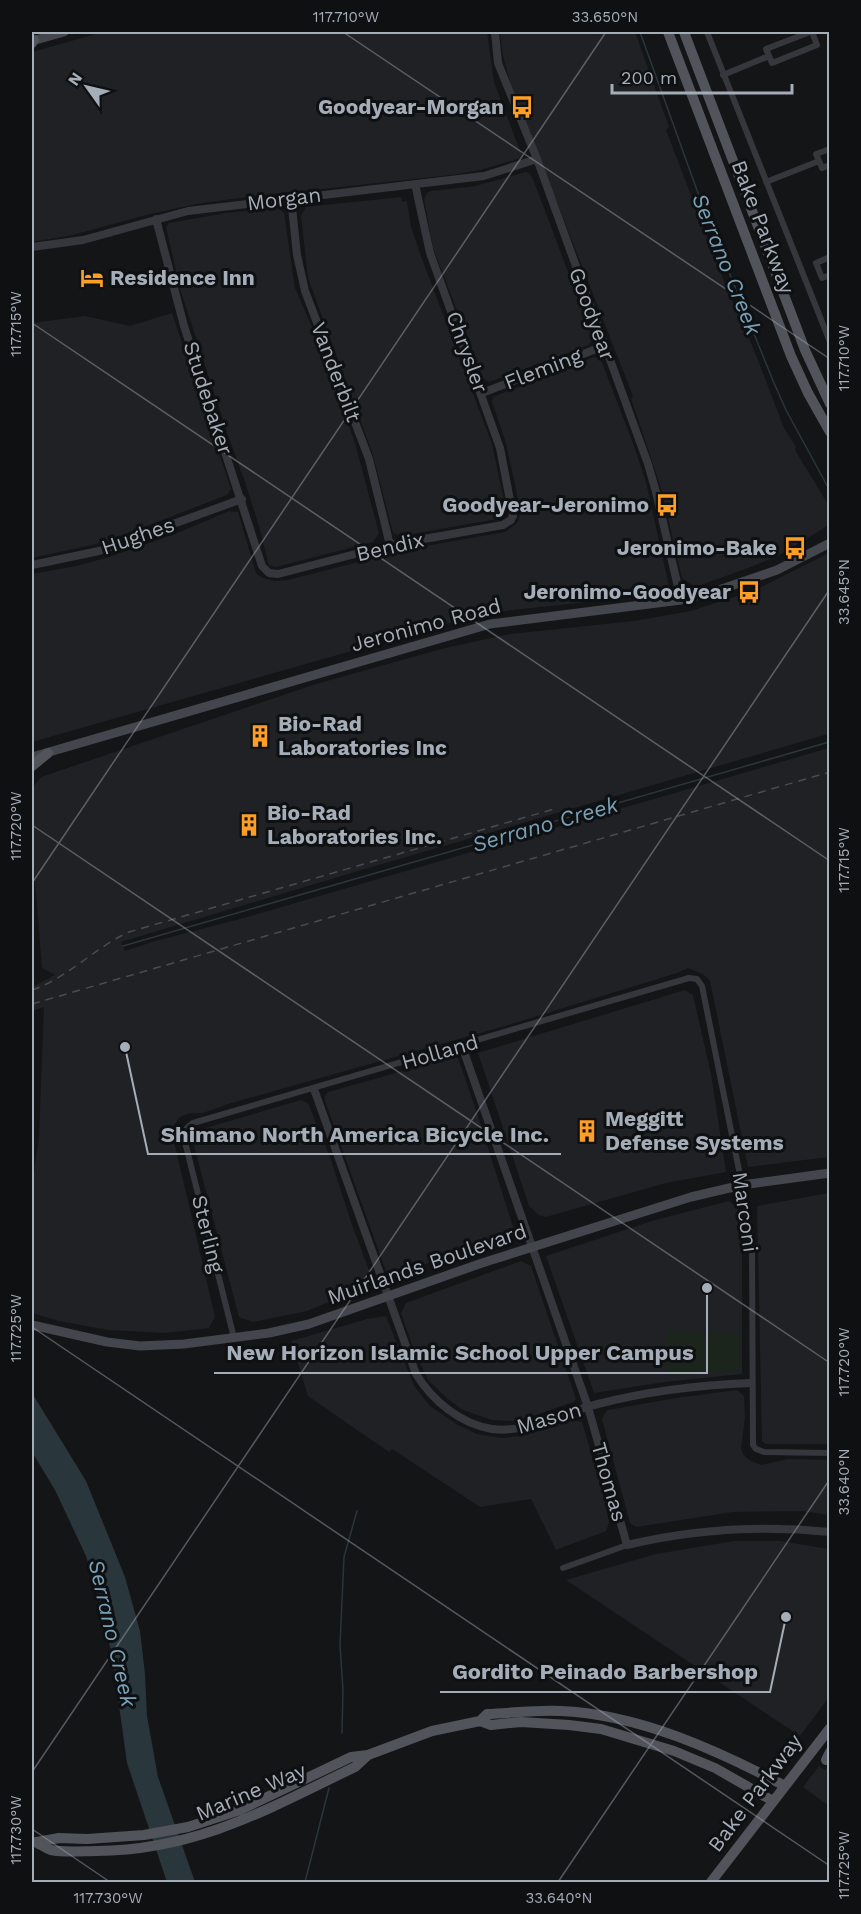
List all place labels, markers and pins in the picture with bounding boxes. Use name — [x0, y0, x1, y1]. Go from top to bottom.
place label: Goodyear-Morgan — [318, 94, 504, 119]
bus stop icon: Goodyear-Morgan — [509, 94, 535, 120]
hotel icon: Residence Inn — [79, 265, 105, 291]
place label: Residence Inn — [110, 265, 255, 290]
place label: Goodyear-Jeronimo — [442, 492, 649, 517]
bus stop icon: Goodyear-Jeronimo — [654, 492, 680, 518]
place label: Jeronimo-Bake — [617, 535, 777, 560]
bus stop icon: Jeronimo-Bake — [782, 535, 808, 561]
place label: Jeronimo-Goodyear — [523, 579, 731, 604]
bus stop icon: Jeronimo-Goodyear — [736, 579, 762, 605]
place label: Bio-Rad Laboratories Inc — [278, 711, 447, 760]
building icon: Bio-Rad Laboratories Inc — [247, 723, 273, 749]
place label: Bio-Rad Laboratories Inc. — [267, 800, 442, 849]
building icon: Bio-Rad Laboratories Inc. — [236, 812, 262, 838]
place label: Meggitt Defense Systems — [605, 1106, 784, 1155]
callout: Shimano North America Bicycle Inc. — [148, 1114, 561, 1154]
building icon: Meggitt Defense Systems — [574, 1118, 600, 1144]
callout: New Horizon Islamic School Upper Campus — [214, 1333, 707, 1373]
callout: Gordito Peinado Barbershop — [440, 1652, 770, 1692]

